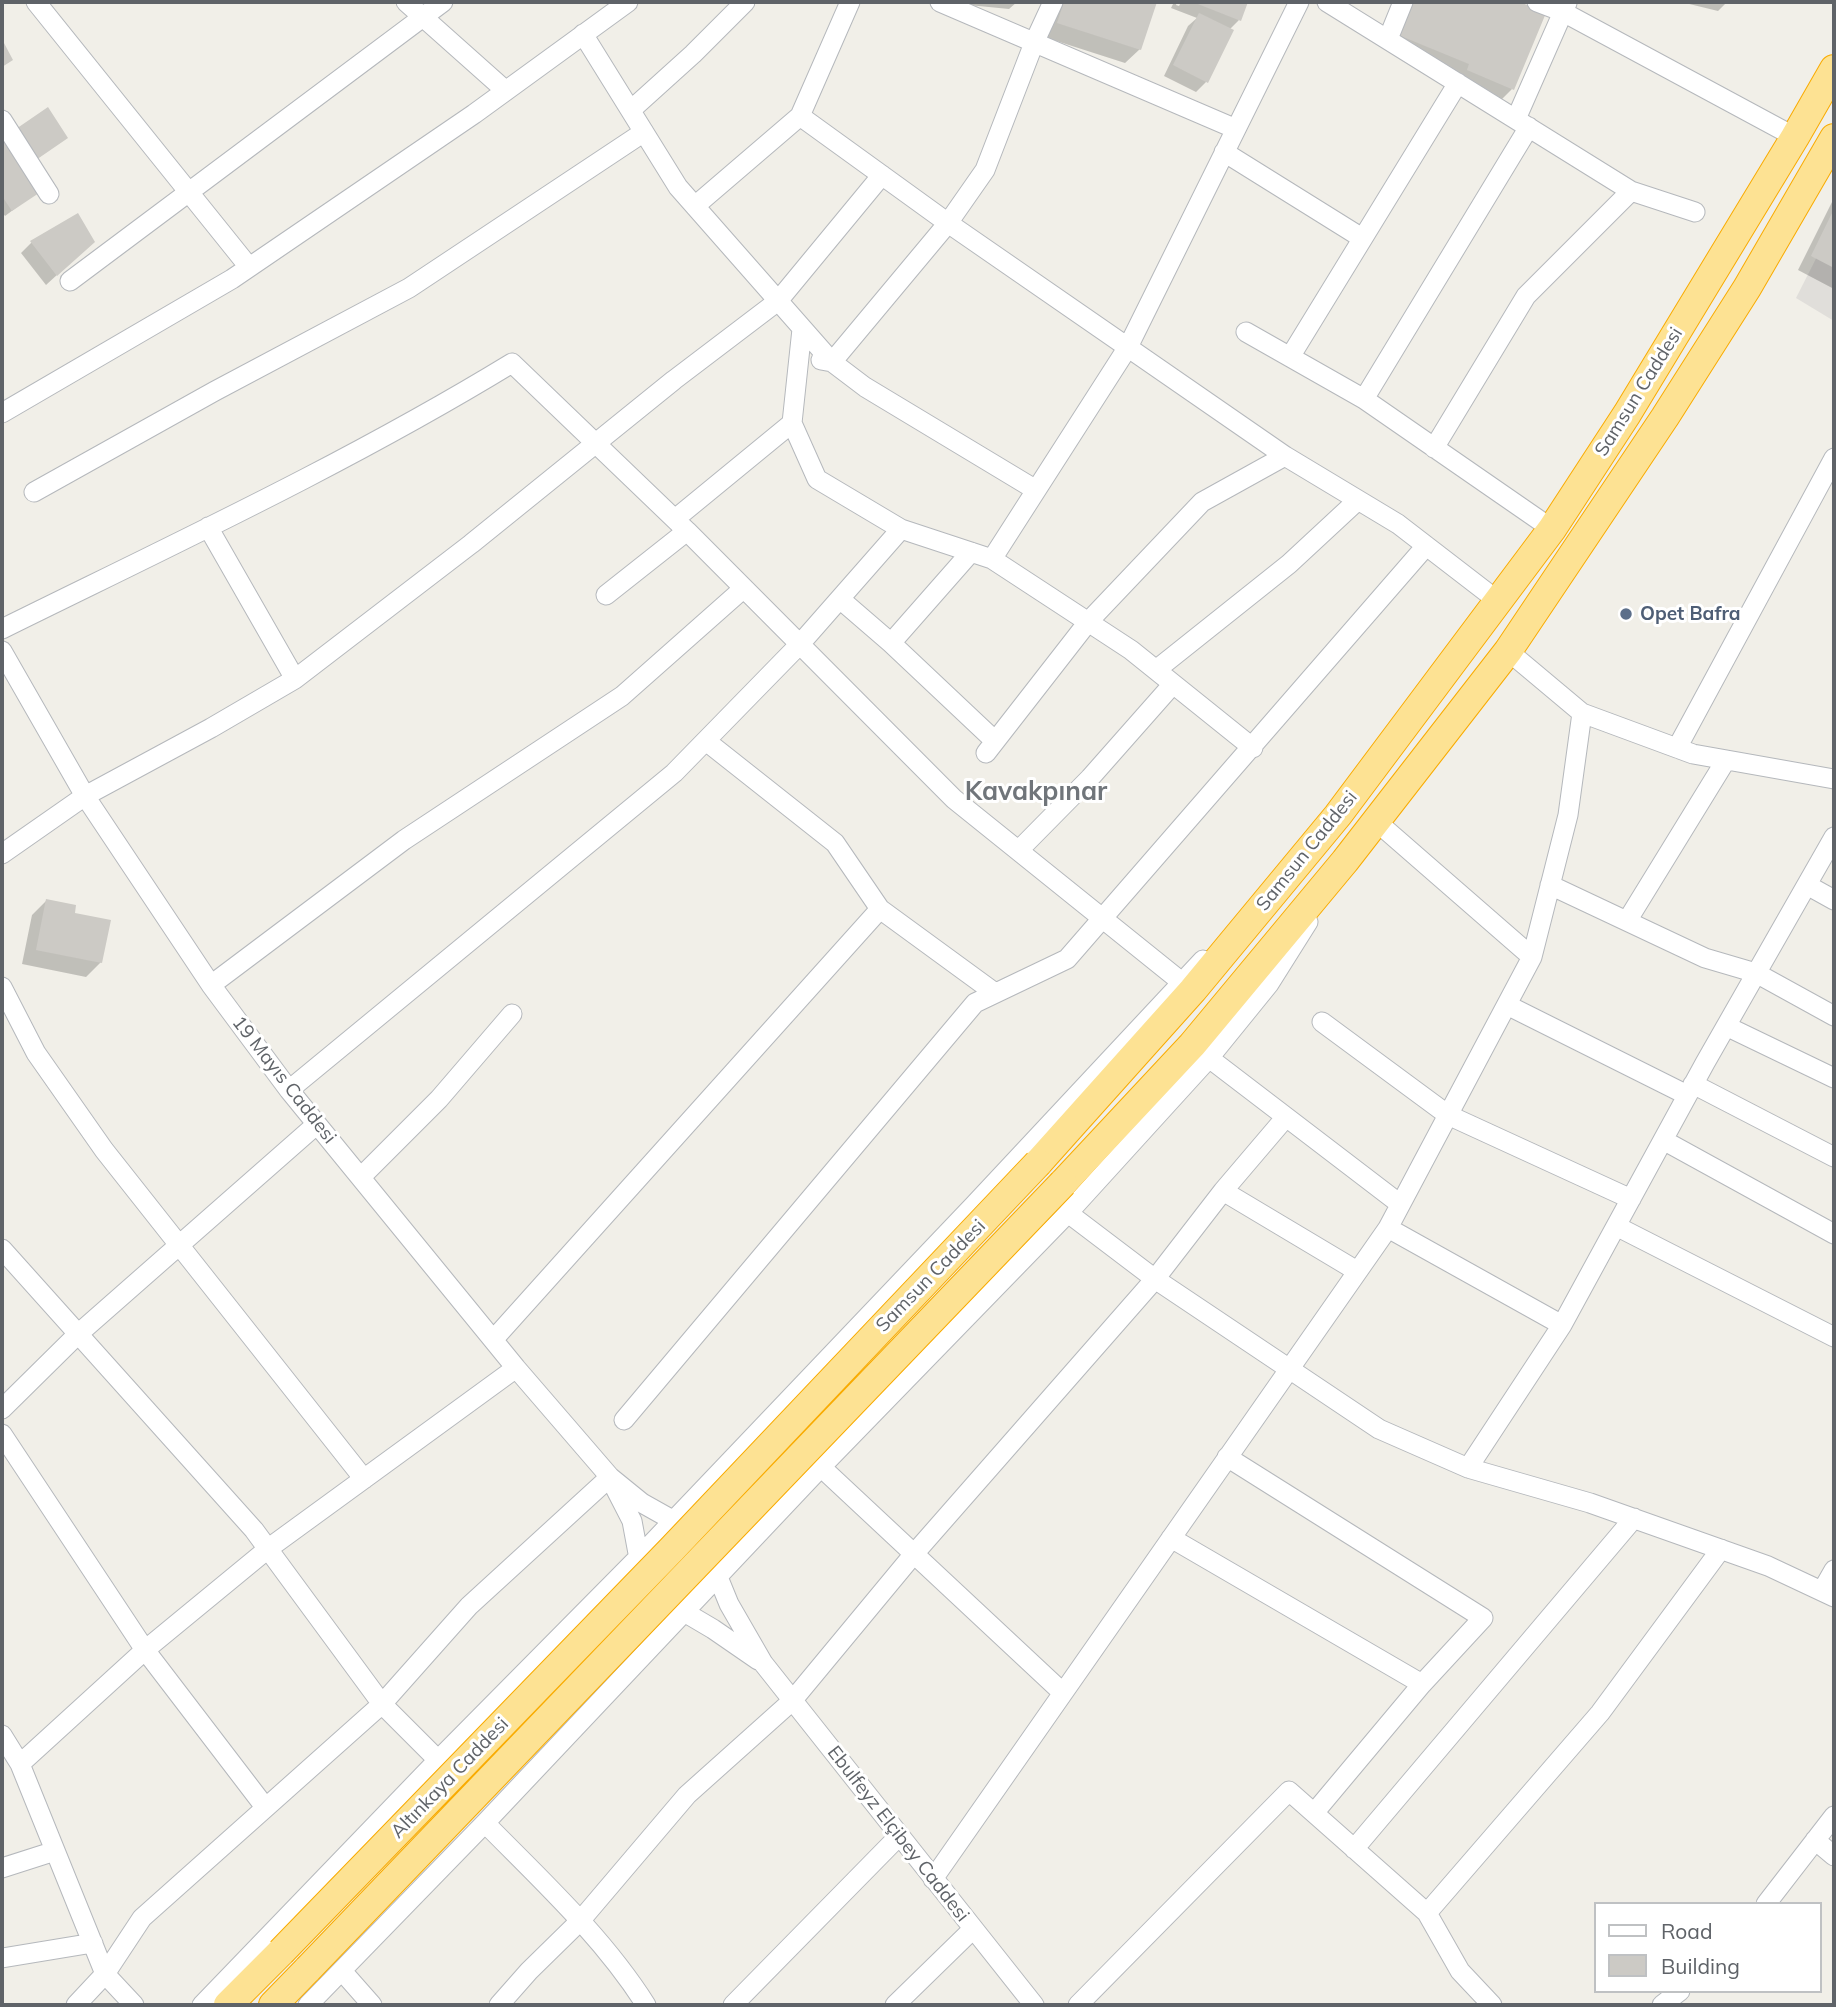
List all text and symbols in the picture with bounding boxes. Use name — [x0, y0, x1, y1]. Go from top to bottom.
street label: Samsun Caddesi — [1590, 323, 1688, 461]
place label: Opet Bafra — [1640, 603, 1741, 625]
marker: Opet Bafra — [1618, 606, 1634, 622]
district label: Kavakpınar — [965, 776, 1107, 808]
street label: Samsun Caddesi — [1252, 786, 1362, 916]
street label: 19 Mayıs Caddesi — [227, 1012, 341, 1148]
street label: Samsun Caddesi — [872, 1215, 990, 1337]
street label: Altınkaya Caddesi — [387, 1713, 513, 1843]
street label: Ebulfeyz Elçibey Caddesi — [822, 1742, 974, 1926]
legend — [1594, 1902, 1822, 1993]
text: Road — [1661, 1918, 1712, 1944]
text: Building — [1661, 1953, 1740, 1979]

